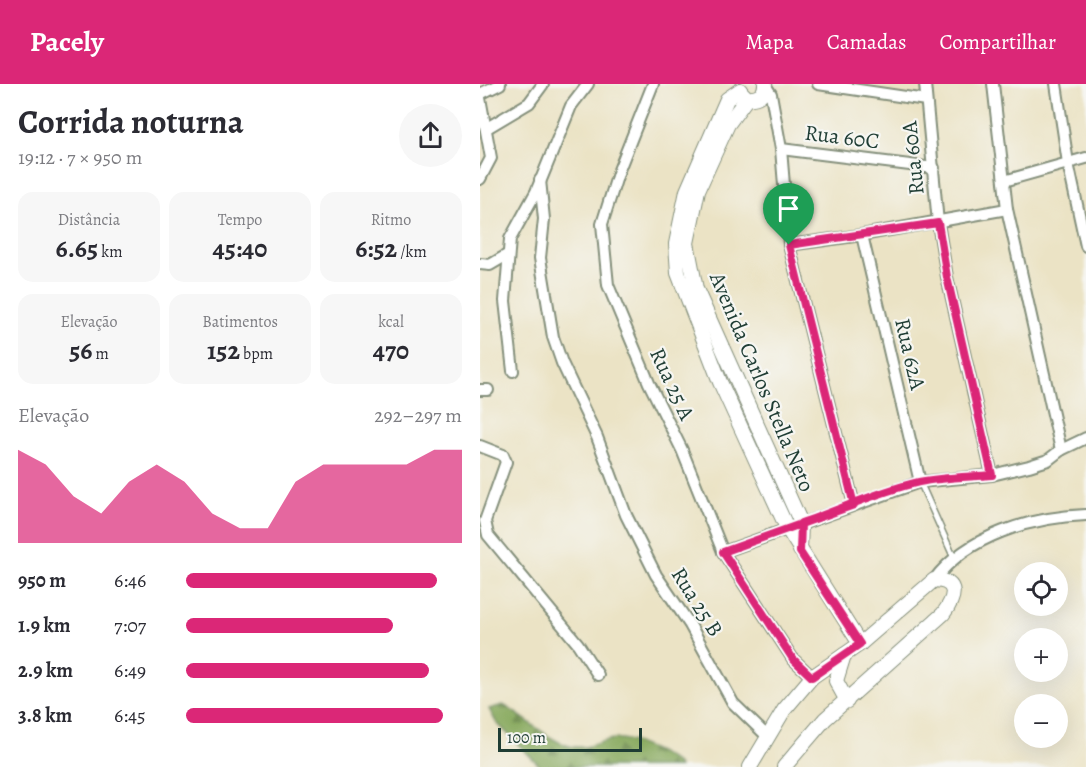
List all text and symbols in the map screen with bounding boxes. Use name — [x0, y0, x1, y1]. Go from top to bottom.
text: Pacely — [30, 23, 104, 61]
text: Mapa — [745, 28, 794, 56]
text: Camadas — [827, 28, 906, 56]
text: Compartilhar — [939, 28, 1056, 56]
text: Corrida noturna — [18, 99, 244, 144]
button: share — [399, 104, 462, 167]
street label: Rua 60C — [803, 118, 881, 156]
street label: Rua 60A — [894, 118, 932, 196]
text: 19:12 · 7 × 950 m — [18, 144, 142, 171]
pin — [763, 183, 814, 245]
icon: arrive — [772, 192, 805, 225]
text: Distância — [58, 209, 120, 231]
text: Tempo — [218, 209, 262, 231]
text: Ritmo — [371, 209, 411, 231]
text: 6.65 — [56, 231, 98, 266]
text: 45:40 — [213, 231, 267, 266]
text: 6:52 — [355, 231, 397, 266]
text: km — [98, 241, 122, 263]
text: /km — [397, 241, 427, 263]
street label: Avenida Carlos Stella Neto — [702, 267, 822, 496]
text: Elevação — [61, 311, 117, 333]
text: Batimentos — [202, 311, 278, 333]
text: kcal — [378, 311, 404, 333]
street label: Rua 62A — [887, 315, 933, 394]
text: 56 — [69, 333, 92, 368]
text: 152 — [207, 333, 240, 368]
text: 470 — [373, 333, 409, 368]
text: m — [92, 343, 109, 365]
text: bpm — [240, 343, 273, 365]
street label: Rua 25 A — [642, 343, 702, 426]
text: Elevação — [18, 402, 89, 429]
text: 292–297 m — [374, 402, 462, 429]
street label: Rua 25 B — [664, 562, 730, 642]
map controls — [1014, 562, 1068, 748]
button: locate — [1014, 562, 1068, 616]
text: 950 m — [18, 567, 66, 594]
text: 6:46 — [114, 567, 146, 594]
text: 1.9 km — [18, 612, 71, 639]
text: 7:07 — [114, 612, 146, 639]
button: + — [1014, 628, 1068, 682]
text: 2.9 km — [18, 657, 73, 684]
text: 6:49 — [114, 657, 146, 684]
button: − — [1014, 694, 1068, 748]
text: 3.8 km — [18, 702, 72, 729]
text: 6:45 — [114, 702, 146, 729]
scale bar — [498, 725, 642, 752]
text: 100 m — [507, 727, 546, 749]

